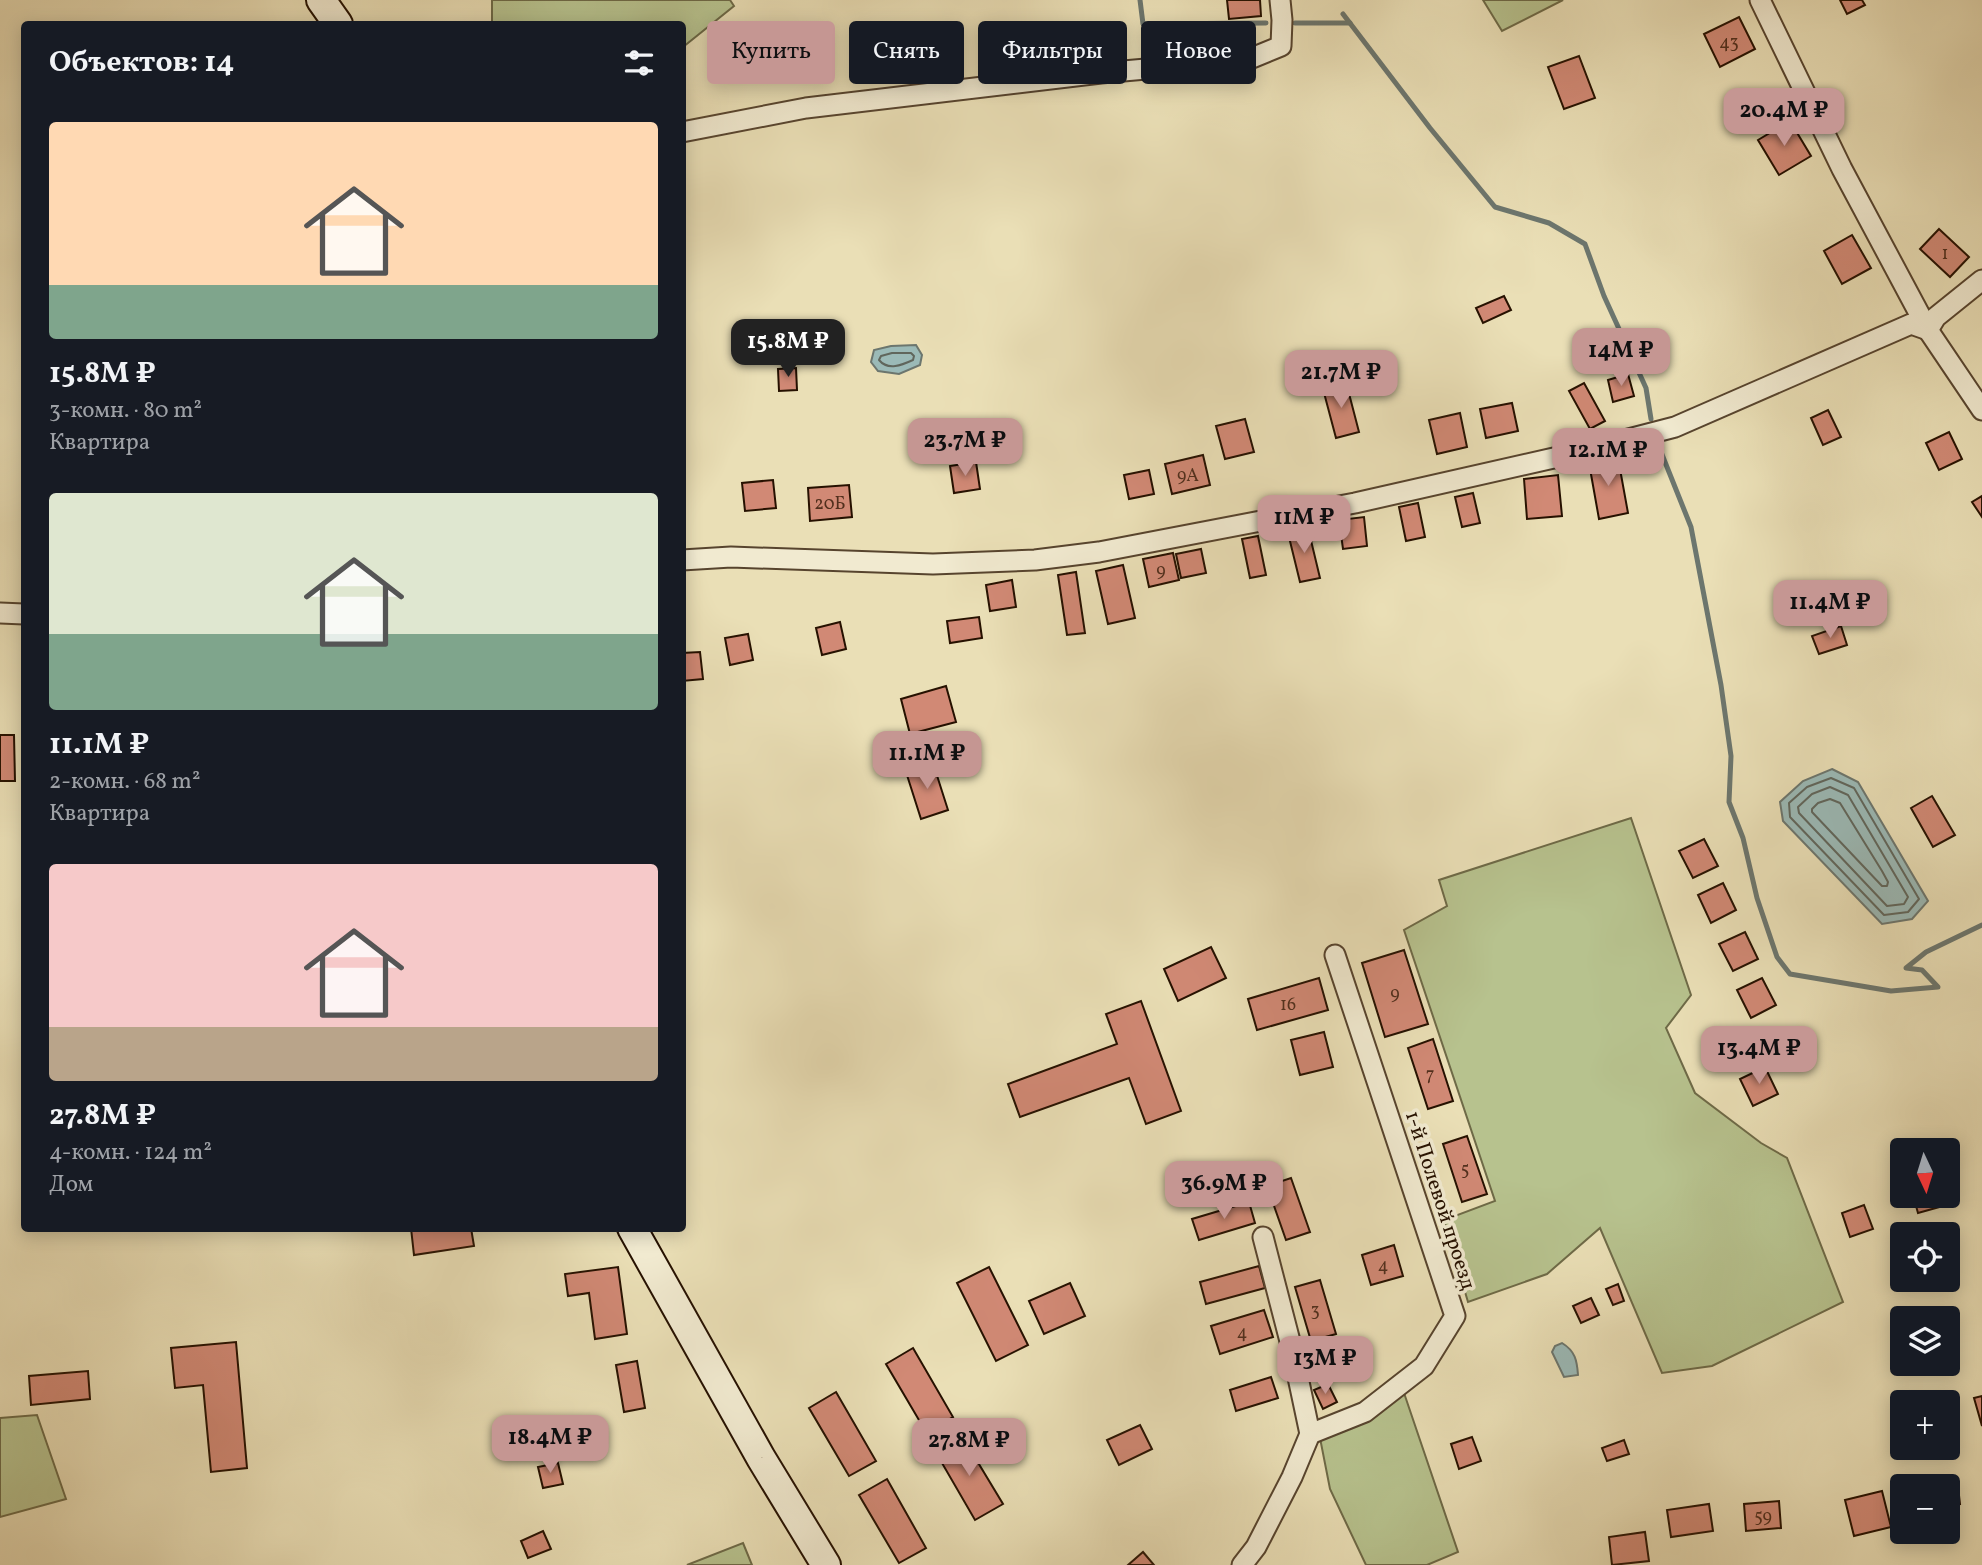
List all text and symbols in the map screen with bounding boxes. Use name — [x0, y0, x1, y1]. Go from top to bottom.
chip: Купить — [707, 21, 835, 84]
chip: Снять — [849, 21, 964, 84]
chip: Фильтры — [978, 21, 1127, 84]
chip: Новое — [1141, 21, 1256, 84]
house number: 43 — [1719, 31, 1739, 56]
text: Объектов: 14 — [49, 42, 234, 84]
icon: filters — [620, 44, 658, 82]
pin: 20.4M ₽ — [1719, 88, 1849, 148]
text: 20.4M ₽ — [1739, 95, 1829, 127]
icon: home — [291, 168, 417, 294]
house number: 1 — [1942, 242, 1948, 267]
pin: 15.8M ₽ — [723, 320, 853, 379]
text: 15.8M ₽ — [747, 326, 829, 358]
pin: 14M ₽ — [1572, 328, 1670, 388]
text: 14M ₽ — [1588, 335, 1654, 367]
pin: 21.7M ₽ — [1276, 350, 1406, 410]
text: 15.8M ₽ — [49, 353, 156, 395]
text: 21.7M ₽ — [1301, 357, 1381, 389]
text: 3-комн. · 80 m² — [49, 395, 202, 427]
pin: 23.7M ₽ — [900, 419, 1030, 478]
text: 23.7M ₽ — [924, 425, 1006, 457]
text: Квартира — [49, 427, 150, 459]
pin: 12.1M ₽ — [1543, 428, 1673, 488]
text: 12.1M ₽ — [1568, 435, 1648, 467]
house number: 9А — [1177, 464, 1199, 489]
house number: 20Б — [814, 492, 846, 517]
pin: 11M ₽ — [1255, 496, 1353, 555]
text: 11M ₽ — [1273, 502, 1335, 534]
icon: home — [291, 539, 417, 665]
house number: 9 — [1156, 559, 1166, 584]
pin: 11.4M ₽ — [1765, 580, 1895, 640]
text: 11.4M ₽ — [1789, 587, 1871, 619]
text: 11.1M ₽ — [49, 724, 149, 766]
pin: 11.1M ₽ — [862, 732, 992, 791]
text: 11.1M ₽ — [889, 738, 965, 770]
text: 2-комн. · 68 m² — [49, 766, 200, 798]
text: Квартира — [49, 798, 150, 830]
icon: home — [291, 910, 417, 1036]
house number: 9 — [1390, 982, 1400, 1007]
house number: 16 — [1280, 993, 1296, 1018]
pin: 13.4M ₽ — [1694, 1026, 1824, 1086]
text: 13.4M ₽ — [1717, 1033, 1801, 1065]
house number: 7 — [1426, 1063, 1434, 1088]
text: 27.8M ₽ — [49, 1095, 156, 1137]
street label: 1-й Полевой проезд — [1397, 1107, 1482, 1294]
text: 4-комн. · 124 m² — [49, 1137, 212, 1169]
north arrow — [1890, 1138, 1960, 1208]
map controls — [1890, 1138, 1960, 1544]
house number: 5 — [1461, 1158, 1469, 1183]
pin: 36.9M ₽ — [1159, 1162, 1289, 1221]
text: 36.9M ₽ — [1181, 1168, 1267, 1200]
text: Дом — [49, 1169, 93, 1201]
button: locate — [1890, 1222, 1960, 1292]
house number: 4 — [1378, 1254, 1388, 1279]
house number: 3 — [1310, 1299, 1320, 1324]
button: layers — [1890, 1306, 1960, 1376]
house number: 4 — [1237, 1321, 1247, 1346]
pin: 13M ₽ — [1276, 1336, 1374, 1396]
text: 13M ₽ — [1293, 1343, 1357, 1375]
button: + — [1890, 1390, 1960, 1460]
pin: 18.4M ₽ — [485, 1416, 615, 1475]
pin: 27.8M ₽ — [904, 1418, 1034, 1478]
text: 18.4M ₽ — [508, 1422, 592, 1454]
text: 27.8M ₽ — [928, 1425, 1010, 1457]
button: − — [1890, 1474, 1960, 1544]
house number: 59 — [1754, 1505, 1772, 1530]

